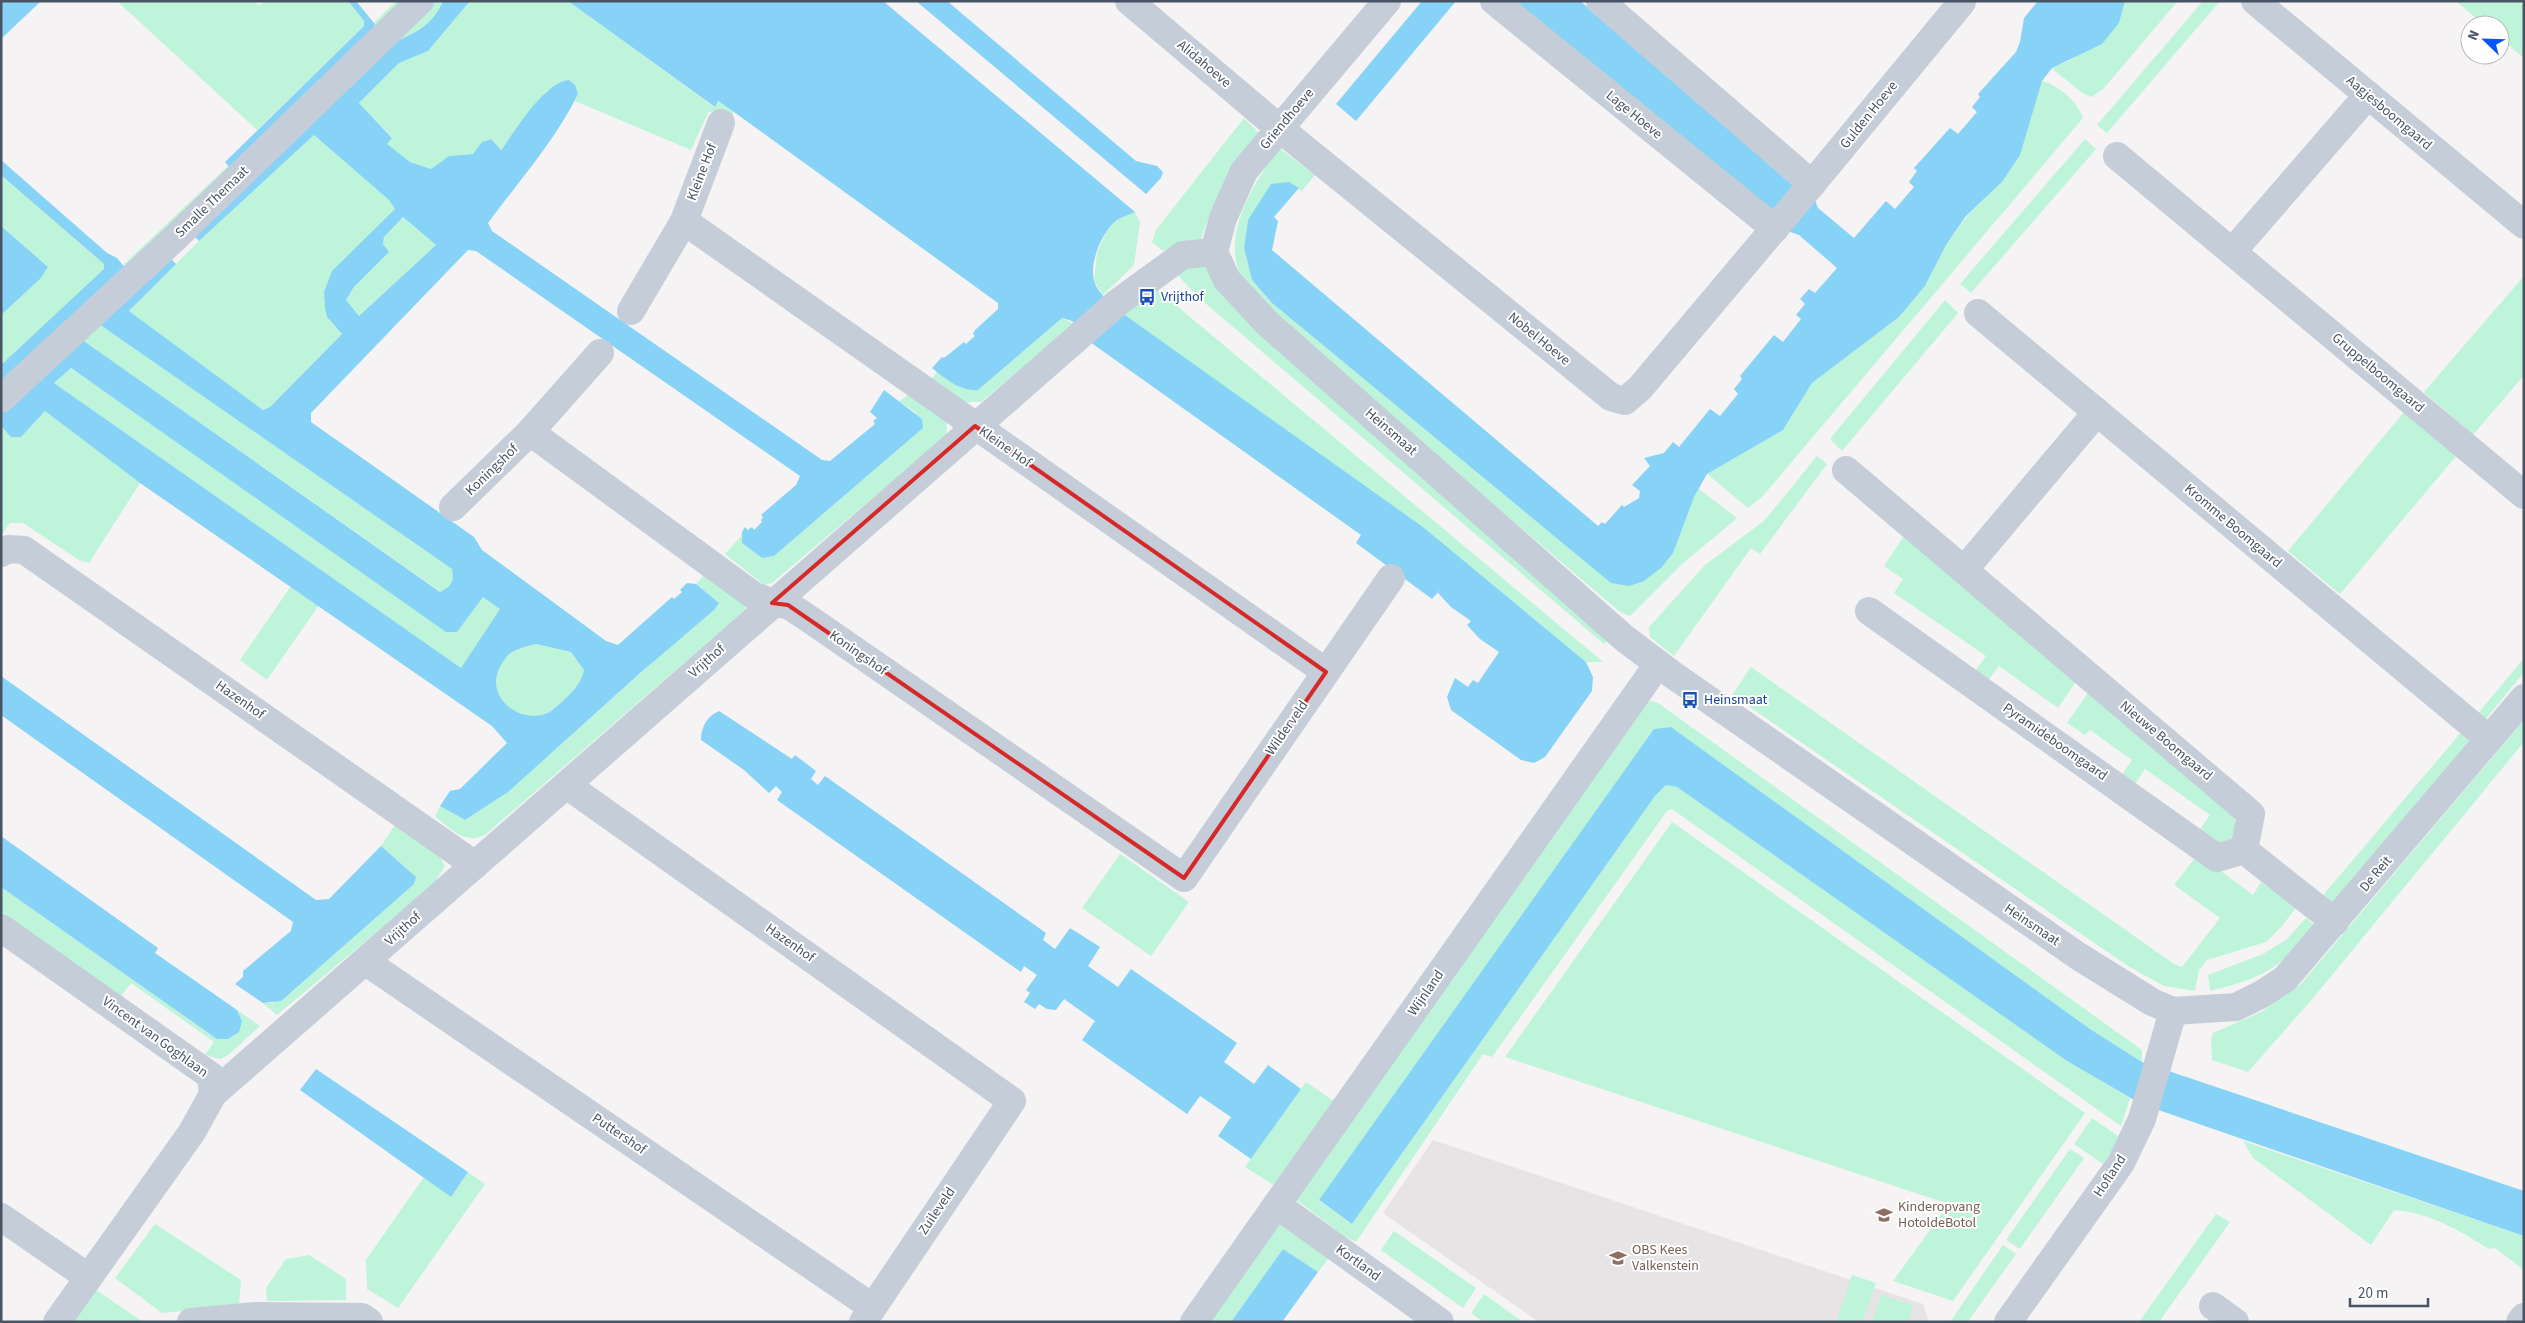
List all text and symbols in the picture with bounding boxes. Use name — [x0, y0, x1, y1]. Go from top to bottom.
north arrow — [2460, 15, 2510, 65]
text: N — [2463, 27, 2485, 44]
street label: Alidahoeve — [1173, 35, 1235, 93]
street label: Aagjesboomgaard — [2342, 71, 2436, 155]
street label: Gulden Hoeve — [1835, 77, 1903, 153]
street label: Griendhoeve — [1255, 84, 1319, 154]
street label: Lage Hoeve — [1601, 86, 1667, 144]
street label: Kleine Hof — [682, 139, 722, 204]
street label: Smalle Themaat — [171, 162, 253, 242]
bus stop icon: Vrijthof — [1137, 287, 1157, 307]
place label: Vrijthof — [1161, 287, 1205, 307]
street label: Nobel Hoeve — [1504, 308, 1574, 370]
street label: Gruppelboomgaard — [2327, 328, 2429, 418]
street label: Heinsmaat — [1361, 404, 1422, 460]
street label: Kleine Hof — [975, 422, 1036, 473]
street label: Koningshof — [461, 439, 524, 500]
street label: Kromme Boomgaard — [2180, 479, 2286, 573]
street label: Koningshof — [825, 626, 892, 681]
street label: Vrijthof — [684, 639, 730, 683]
street label: Hazenhof — [211, 676, 269, 725]
bus stop icon: Heinsmaat — [1680, 690, 1700, 710]
place label: Heinsmaat — [1704, 690, 1768, 710]
street label: Nieuwe Boomgaard — [2115, 696, 2217, 786]
street label: Wilderveld — [1261, 697, 1313, 759]
street label: Pyramideboomgaard — [1999, 698, 2111, 786]
street label: De Reit — [2355, 852, 2397, 896]
street label: Heinsmaat — [2000, 899, 2064, 951]
street label: Vrijthof — [380, 907, 426, 951]
street label: Hazenhof — [761, 919, 819, 968]
street label: Wijnland — [1403, 966, 1449, 1020]
street label: Vincent van Goghlaan — [98, 992, 212, 1082]
street label: Puttershof — [588, 1109, 651, 1160]
street label: Hofland — [2089, 1151, 2131, 1201]
street label: Zuileveld — [914, 1183, 960, 1239]
place label: Kinderopvang HotoldeBotol — [1898, 1197, 1980, 1233]
school or university icon: Kinderopvang HotoldeBotol — [1874, 1205, 1894, 1225]
street label: Kortland — [1331, 1240, 1385, 1286]
place label: OBS Kees Valkenstein — [1632, 1240, 1699, 1276]
school or university icon: OBS Kees Valkenstein — [1608, 1248, 1628, 1268]
scale bar — [2350, 1276, 2428, 1308]
text: 20 m — [2358, 1283, 2388, 1304]

